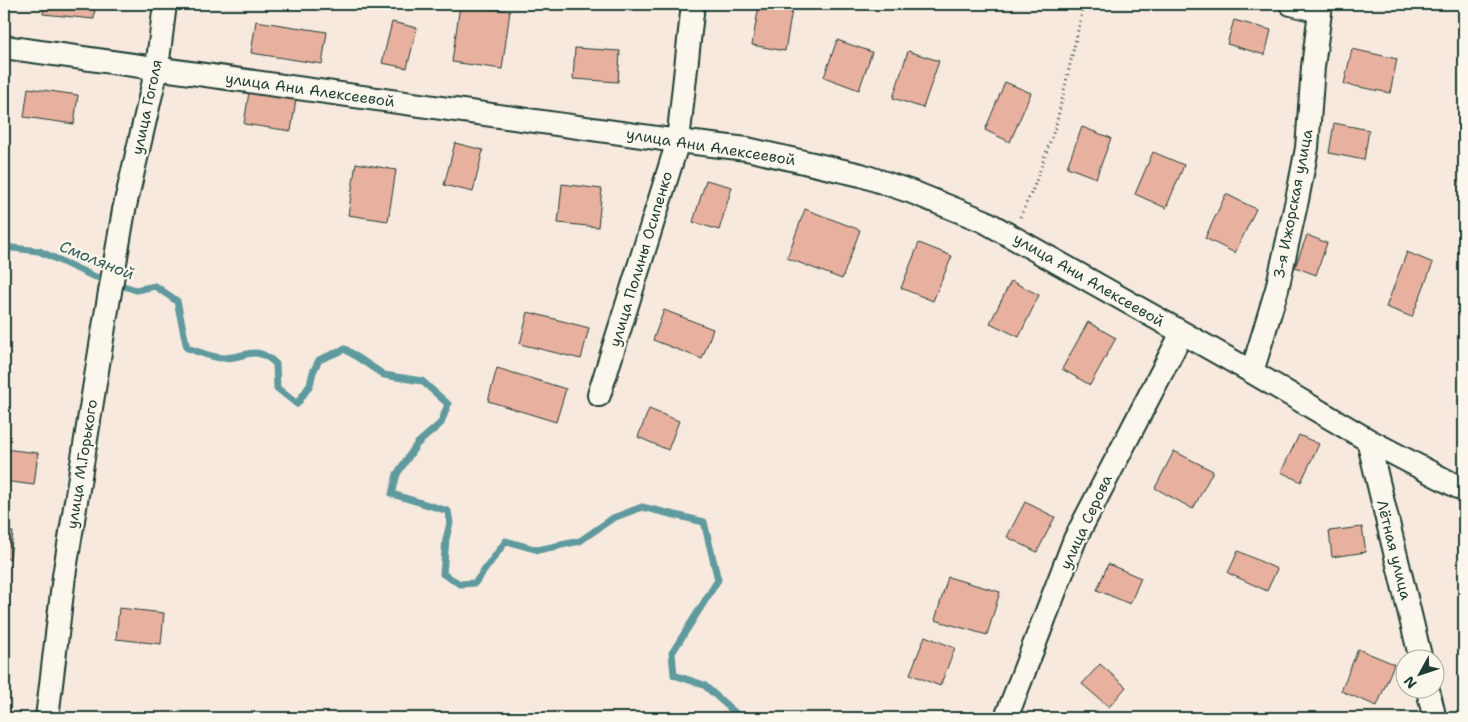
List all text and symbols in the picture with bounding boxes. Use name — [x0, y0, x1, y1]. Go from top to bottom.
street label: улица Гоголя — [127, 58, 167, 156]
street label: улица Ани Алексеевой — [224, 68, 396, 112]
street label: улица Ани Алексеевой — [625, 124, 797, 170]
street label: 3-я Ижорская улица — [1269, 127, 1317, 281]
street label: улица Полины Осипенко — [605, 169, 677, 349]
street label: улица Ани Алексеевой — [1010, 229, 1168, 331]
water label: Смоляной — [56, 235, 138, 285]
street label: улица М.Горького — [62, 398, 102, 530]
street label: улица Серова — [1055, 471, 1117, 573]
street label: Лётная улица — [1372, 498, 1416, 603]
north arrow — [1396, 650, 1446, 700]
text: N — [1400, 672, 1421, 692]

